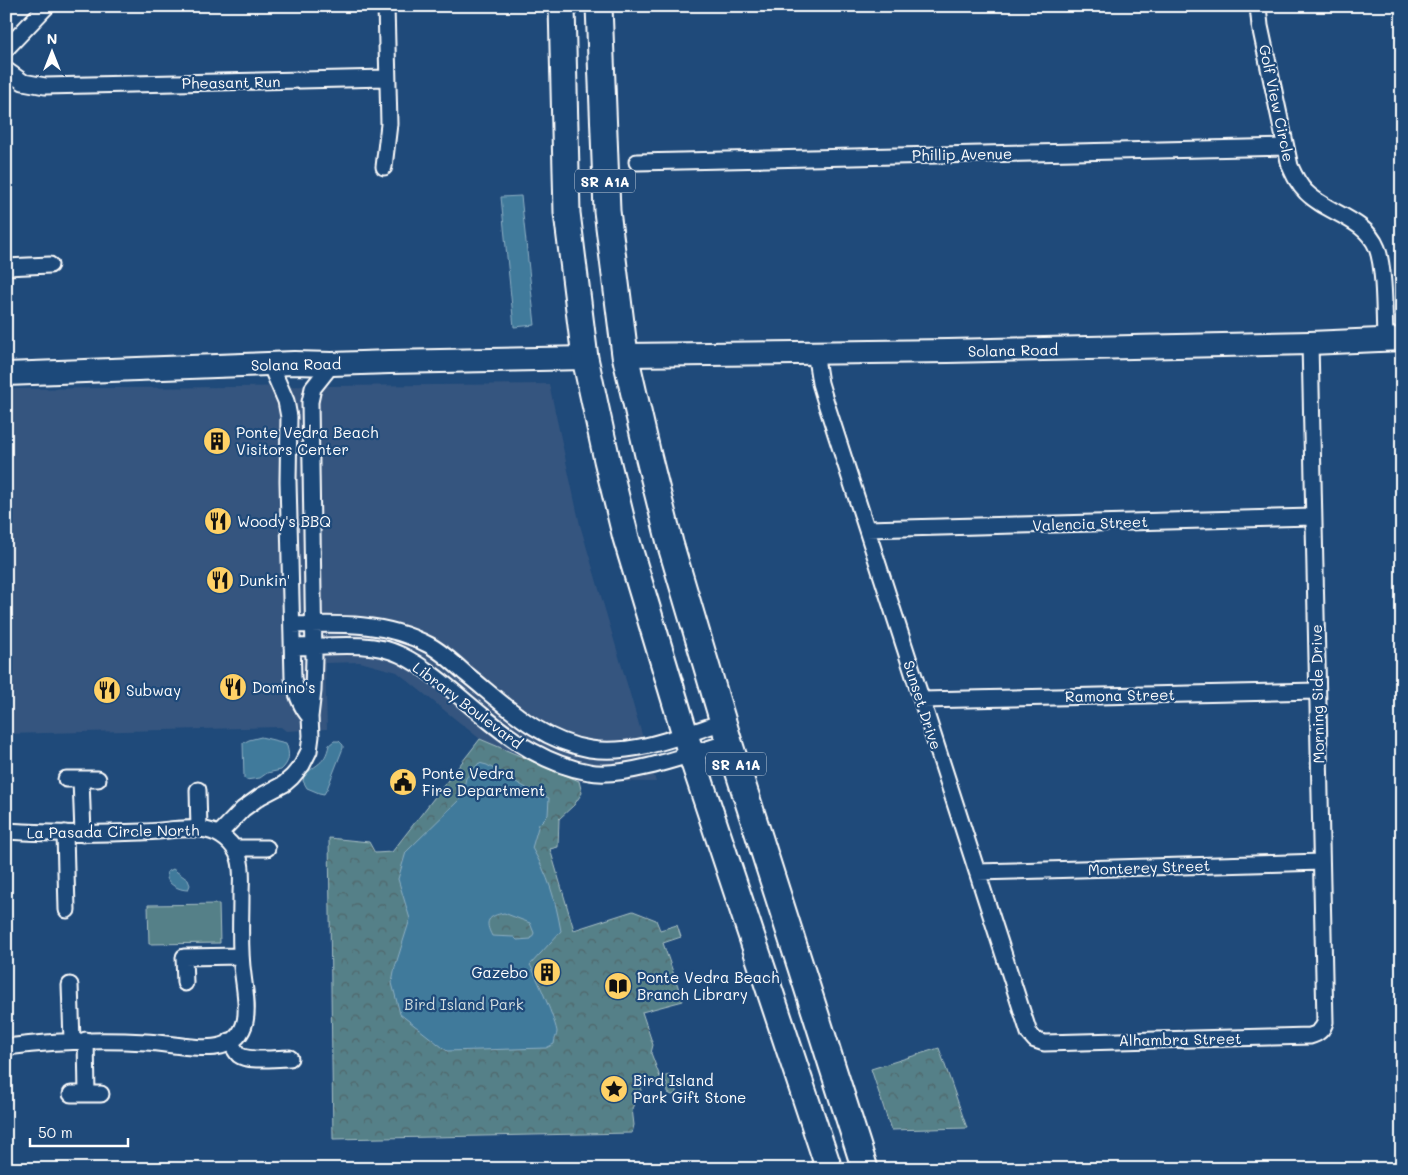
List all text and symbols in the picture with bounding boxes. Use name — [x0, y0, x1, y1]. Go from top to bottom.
north arrow — [28, 28, 78, 78]
text: N — [47, 29, 57, 48]
street label: Golf View Circle — [1255, 43, 1299, 163]
street label: Pheasant Run — [181, 71, 281, 93]
street label: Phillip Avenue — [912, 143, 1012, 165]
road number: SR A1A — [575, 170, 635, 192]
street label: Solana Road — [968, 339, 1058, 361]
street label: Solana Road — [251, 353, 341, 375]
place label: Ponte Vedra Beach Visitors Center — [236, 422, 378, 459]
building icon: Ponte Vedra Beach Visitors Center — [202, 426, 232, 456]
restaurant icon: Woody's BBQ — [203, 506, 233, 536]
place label: Woody's BBQ — [237, 511, 331, 531]
street label: Valencia Street — [1032, 511, 1148, 535]
restaurant icon: Dunkin' — [205, 565, 235, 595]
place label: Dunkin' — [239, 570, 290, 590]
street label: Morning Side Drive — [1306, 624, 1328, 764]
street label: Library Boulevard — [409, 657, 527, 753]
street label: Sunset Drive — [899, 658, 947, 752]
restaurant icon: Domino's — [218, 672, 248, 702]
restaurant icon: Subway — [92, 675, 122, 705]
place label: Domino's — [252, 677, 316, 697]
place label: Subway — [126, 680, 181, 700]
street label: Ramona Street — [1065, 684, 1175, 706]
road number: SR A1A — [706, 752, 766, 776]
place label: Ponte Vedra Fire Department — [422, 763, 545, 800]
public building icon: Ponte Vedra Fire Department — [388, 767, 418, 797]
street label: La Pasada Circle North — [26, 819, 200, 843]
street label: Monterey Street — [1088, 855, 1210, 879]
building icon: Gazebo — [532, 957, 562, 987]
place label: Gazebo — [471, 962, 528, 982]
place label: Ponte Vedra Beach Branch Library — [637, 967, 779, 1004]
library icon: Ponte Vedra Beach Branch Library — [603, 971, 633, 1001]
park label: Bird Island Park — [404, 994, 524, 1014]
street label: Alhambra Street — [1118, 1028, 1242, 1050]
place label: Bird Island Park Gift Stone — [633, 1070, 746, 1107]
place icon: Bird Island Park Gift Stone — [599, 1074, 629, 1104]
scale bar — [30, 1115, 128, 1147]
text: 50 m — [38, 1122, 73, 1142]

